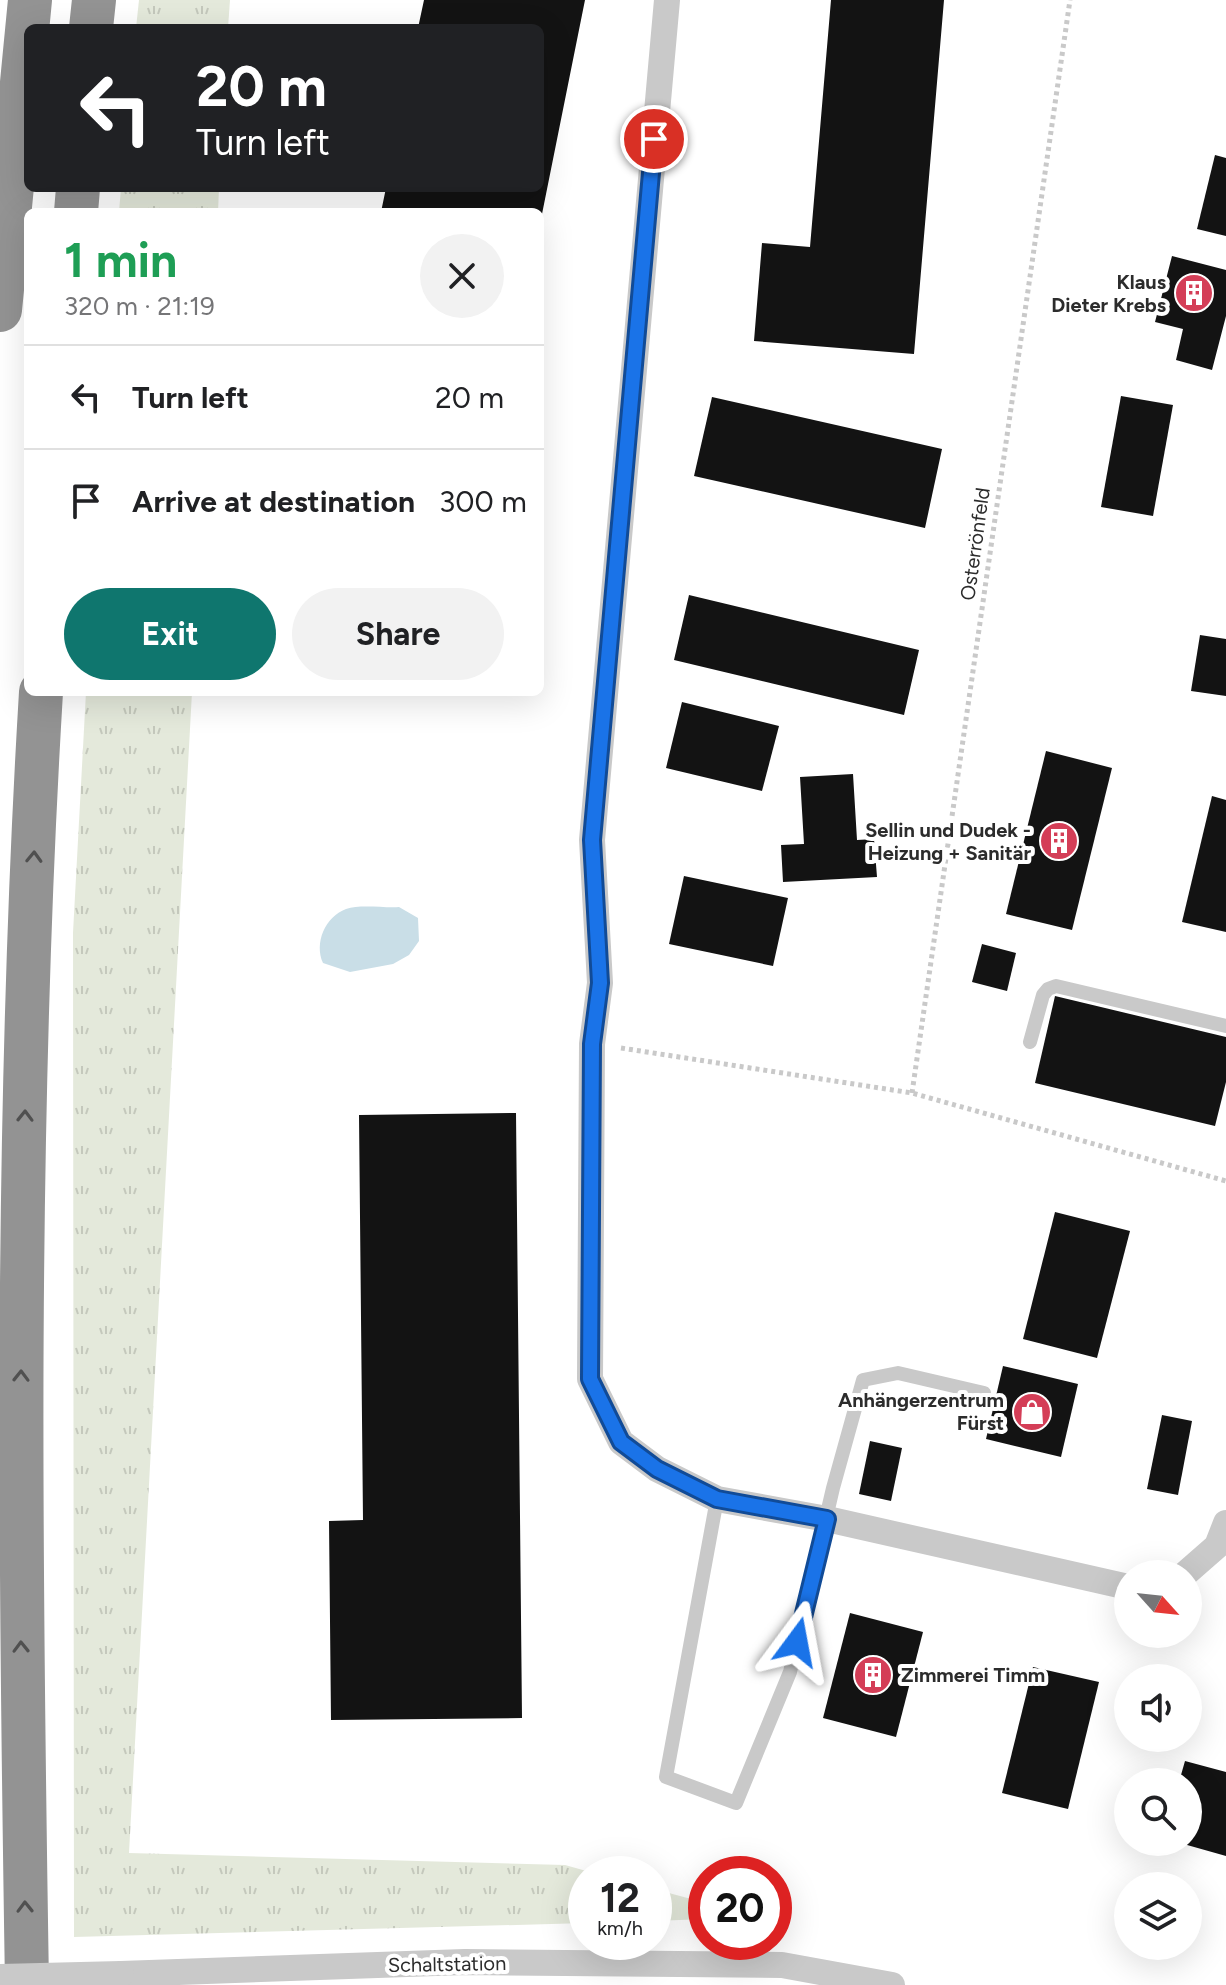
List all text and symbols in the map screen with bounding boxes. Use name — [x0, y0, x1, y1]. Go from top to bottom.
text: 20 m — [196, 53, 327, 120]
icon: left — [64, 56, 168, 160]
pin — [620, 105, 688, 173]
icon: arrive — [632, 117, 676, 161]
text: Turn left — [196, 121, 330, 164]
text: 1 min — [64, 231, 177, 289]
button: close — [420, 234, 504, 318]
place label: Klaus Dieter Krebs — [1051, 270, 1166, 317]
building icon: Klaus Dieter Krebs — [1173, 272, 1215, 314]
text: 320 m · 21:19 — [64, 290, 215, 322]
icon: left — [64, 375, 108, 419]
text: Turn left — [132, 379, 249, 416]
text: 20 m — [435, 379, 504, 416]
icon: arrive — [64, 479, 108, 523]
text: Arrive at destination — [132, 483, 415, 520]
text: 300 m — [439, 483, 527, 520]
street label: Osterrönfeld — [955, 486, 995, 602]
button: Exit — [64, 588, 276, 680]
button: Share — [292, 588, 504, 680]
place label: Sellin und Dudek - Heizung + Sanitär — [865, 818, 1031, 865]
building icon: Sellin und Dudek - Heizung + Sanitär — [1038, 820, 1080, 862]
one-way arrow — [25, 850, 42, 863]
one-way arrow — [16, 1109, 33, 1122]
one-way arrow — [12, 1369, 30, 1382]
place label: Anhängerzentrum Fürst — [838, 1388, 1004, 1435]
shop icon: Anhängerzentrum Fürst — [1011, 1391, 1053, 1433]
north arrow — [1114, 1560, 1202, 1648]
map controls — [1114, 1560, 1202, 1960]
position arrow — [755, 1600, 839, 1684]
one-way arrow — [13, 1640, 30, 1653]
building icon: Zimmerei Timm — [852, 1654, 894, 1696]
place label: Zimmerei Timm — [901, 1663, 1045, 1687]
button: sound — [1114, 1664, 1202, 1752]
button: search — [1114, 1768, 1202, 1856]
speed limit sign: 20 — [688, 1856, 792, 1960]
button: layers — [1114, 1872, 1202, 1960]
text: 12 — [600, 1874, 640, 1922]
one-way arrow — [17, 1900, 34, 1913]
text: km/h — [597, 1916, 643, 1940]
street label: Schaltstation — [388, 1951, 506, 1977]

